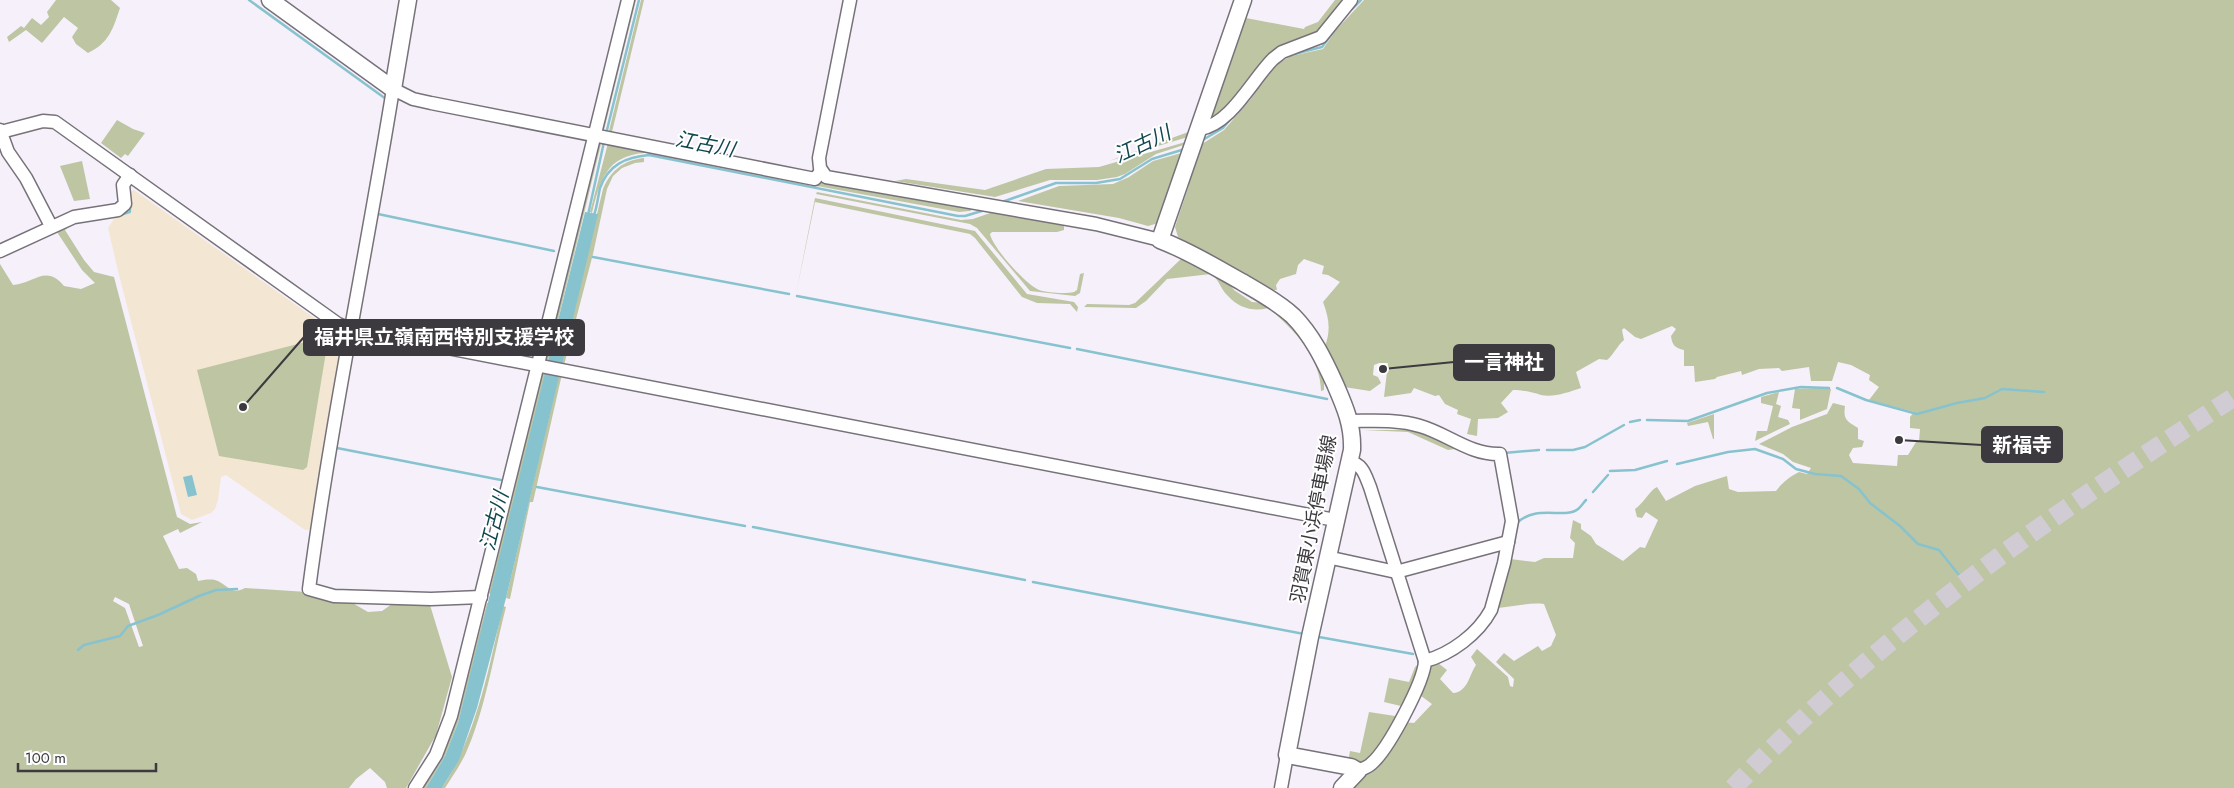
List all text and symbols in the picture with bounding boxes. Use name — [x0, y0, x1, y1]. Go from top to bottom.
water label: 江古川 — [1109, 118, 1177, 170]
water label: 江古川 — [673, 125, 739, 165]
callout: 福井県立嶺南西特別支援学校 — [304, 320, 584, 355]
text: 福井県立嶺南西特別支援学校 — [314, 323, 574, 352]
callout: 一言神社 — [1454, 345, 1554, 380]
text: 一言神社 — [1464, 348, 1544, 377]
callout: 新福寺 — [1982, 427, 2062, 462]
text: 新福寺 — [1992, 431, 2052, 460]
street label: 羽賀東小浜停車場線 — [1284, 433, 1343, 606]
water label: 江古川 — [473, 487, 516, 554]
scale bar — [18, 740, 155, 772]
text: 100 m — [25, 747, 66, 769]

